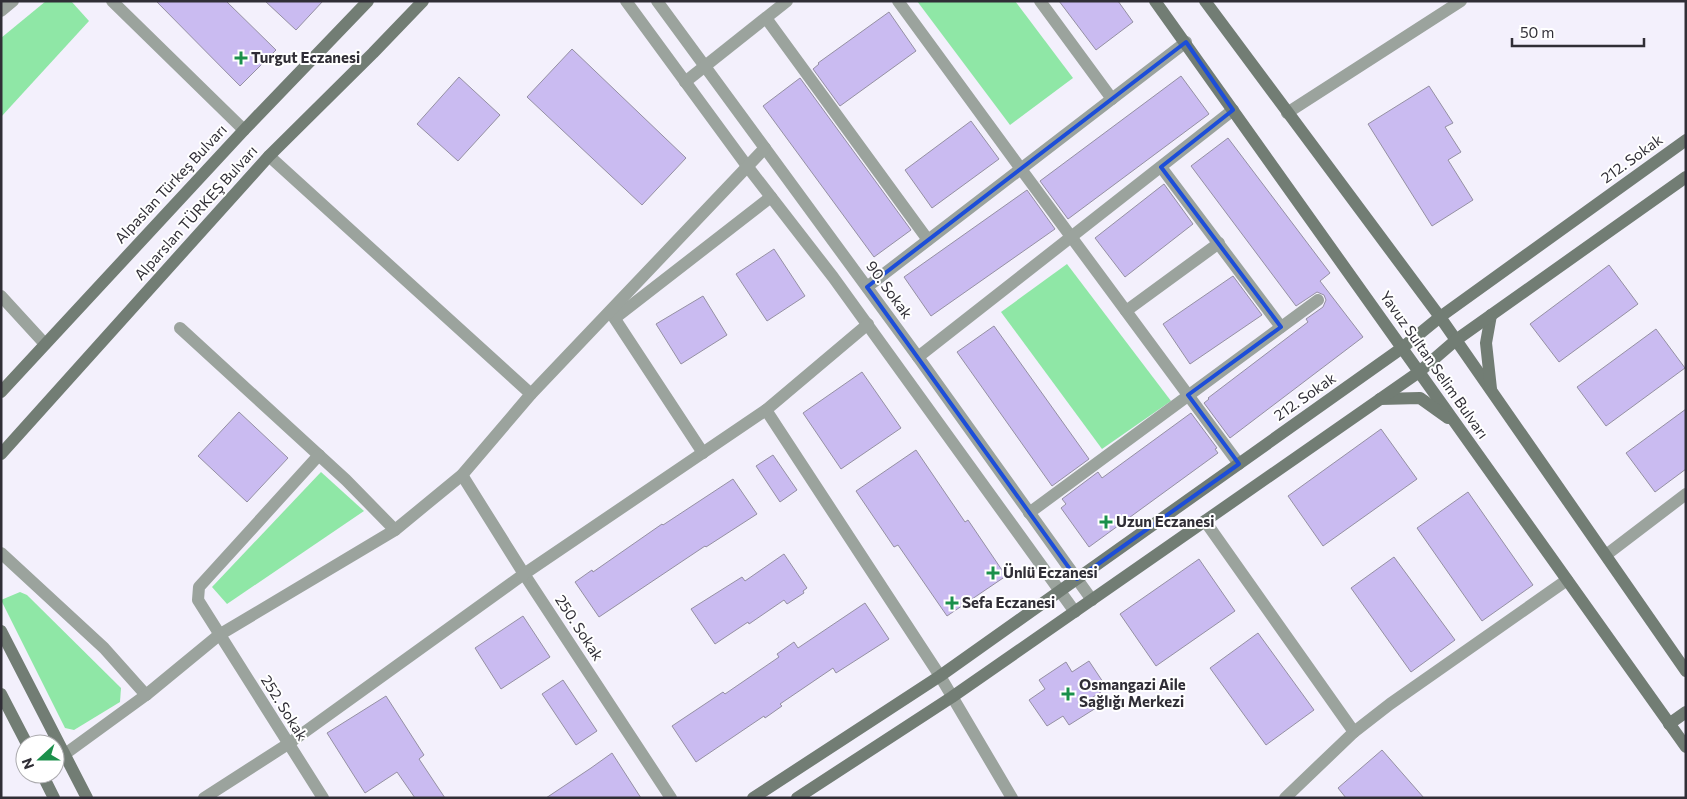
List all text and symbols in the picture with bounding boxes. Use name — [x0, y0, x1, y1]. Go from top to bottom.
scale bar — [1512, 15, 1644, 47]
text: 50 m — [1520, 23, 1554, 41]
place label: Turgut Eczanesi — [251, 48, 360, 66]
marker: Turgut Eczanesi — [235, 52, 247, 64]
street label: Alpaslan Türkeş Bulvarı — [110, 120, 230, 247]
street label: 212. Sokak — [1597, 130, 1666, 186]
street label: Alparslan TÜRKEŞ Bulvarı — [130, 141, 260, 283]
street label: 90. Sokak — [863, 257, 917, 322]
street label: Yavuz Sultan Selim Bulvarı — [1377, 287, 1493, 442]
street label: 212. Sokak — [1270, 368, 1339, 424]
place label: Uzun Eczanesi — [1116, 512, 1214, 530]
marker: Uzun Eczanesi — [1100, 516, 1112, 528]
place label: Ünlü Eczanesi — [1003, 563, 1098, 581]
marker: Ünlü Eczanesi — [987, 567, 999, 579]
street label: 250. Sokak — [552, 591, 608, 664]
place label: Sefa Eczanesi — [962, 593, 1055, 611]
marker: Sefa Eczanesi — [946, 597, 958, 609]
street label: 252. Sokak — [258, 672, 312, 743]
place label: Osmangazi Aile Sağlığı Merkezi — [1079, 675, 1186, 710]
marker: Osmangazi Aile Sağlığı Merkezi — [1061, 687, 1075, 701]
north arrow — [15, 734, 65, 784]
text: N — [18, 756, 37, 772]

